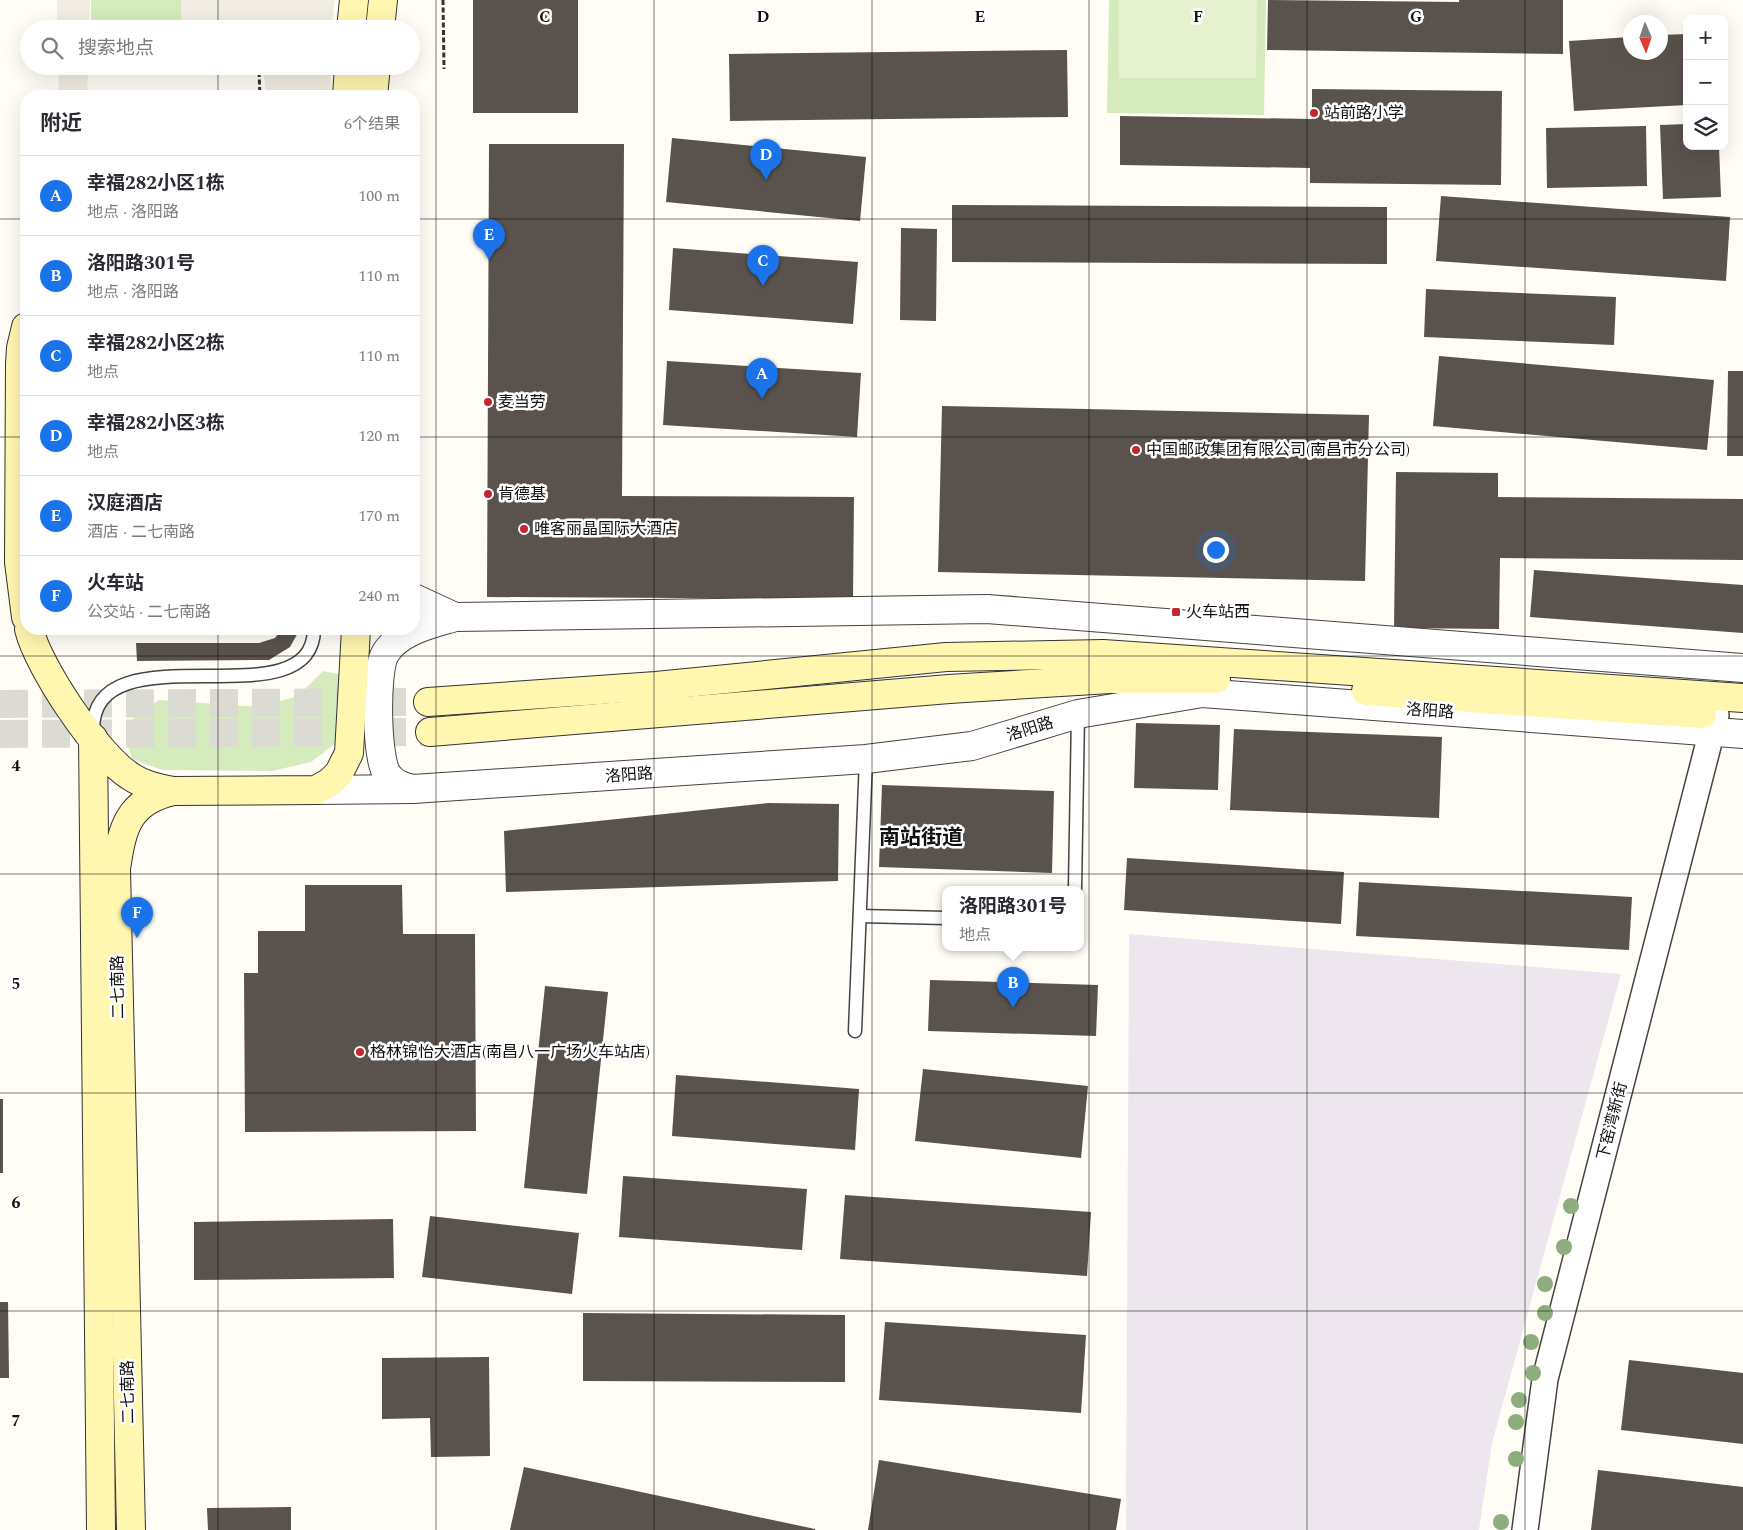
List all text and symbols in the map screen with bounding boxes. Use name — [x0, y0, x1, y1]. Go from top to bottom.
text: C — [539, 5, 551, 29]
text: D — [757, 5, 770, 29]
text: E — [975, 5, 985, 29]
text: F — [1193, 5, 1203, 29]
text: G — [1410, 5, 1422, 29]
north arrow — [1623, 15, 1668, 60]
map controls — [1683, 15, 1728, 150]
button: + — [1683, 15, 1728, 60]
search box — [20, 20, 420, 75]
icon: search — [38, 34, 66, 62]
text: 搜索地点 — [78, 34, 154, 63]
button: − — [1683, 60, 1728, 105]
place label: 站前路小学 — [1324, 101, 1404, 125]
button: layers — [1683, 105, 1728, 150]
marker: 站前路小学 — [1308, 107, 1320, 119]
text: 附近 — [40, 108, 82, 140]
text: 6个结果 — [344, 112, 400, 136]
pin: D — [750, 139, 782, 180]
text: 幸福282小区1栋 — [87, 169, 225, 198]
text: A — [50, 184, 62, 208]
text: 100 m — [358, 184, 400, 208]
text: 地点 · 洛阳路 — [87, 200, 179, 224]
pin: E — [473, 219, 505, 260]
pin: C — [747, 245, 779, 286]
text: 洛阳路301号 — [87, 249, 195, 278]
text: B — [50, 264, 62, 288]
text: 110 m — [358, 264, 400, 288]
text: 地点 · 洛阳路 — [87, 280, 179, 304]
text: 幸福282小区2栋 — [87, 329, 225, 358]
text: C — [50, 344, 62, 368]
text: 110 m — [358, 344, 400, 368]
pin: A — [746, 358, 778, 399]
text: 地点 — [87, 360, 119, 384]
place label: 麦当劳 — [498, 390, 546, 414]
marker: 麦当劳 — [482, 396, 494, 408]
text: 幸福282小区3栋 — [87, 409, 225, 438]
text: D — [50, 424, 62, 448]
text: 120 m — [358, 424, 400, 448]
place label: 中国邮政集团有限公司(南昌市分公司) — [1146, 438, 1410, 462]
text: 地点 — [87, 440, 119, 464]
marker: 中国邮政集团有限公司(南昌市分公司) — [1130, 444, 1142, 456]
place label: 肯德基 — [498, 482, 546, 506]
marker: 肯德基 — [482, 488, 494, 500]
text: 汉庭酒店 — [87, 489, 163, 518]
text: E — [51, 504, 61, 528]
text: 170 m — [358, 504, 400, 528]
place label: 唯客丽晶国际大酒店 — [534, 517, 678, 541]
text: 酒店 · 二七南路 — [87, 520, 195, 544]
marker: 唯客丽晶国际大酒店 — [518, 523, 530, 535]
your location — [1203, 537, 1229, 563]
text: 火车站 — [87, 569, 144, 598]
text: F — [51, 584, 61, 608]
text: 240 m — [358, 584, 400, 608]
text: 公交站 · 二七南路 — [87, 600, 211, 624]
place label: 火车站西 — [1186, 600, 1250, 624]
marker: 火车站西 — [1170, 606, 1182, 618]
street label: 洛阳路 — [1405, 697, 1455, 725]
street label: 洛阳路 — [1004, 711, 1056, 747]
text: 4 — [12, 754, 21, 778]
street label: 洛阳路 — [604, 761, 654, 789]
district label: 南站街道 — [879, 822, 963, 854]
popup — [942, 886, 1084, 951]
text: 洛阳路301号 — [959, 892, 1067, 921]
pin: F — [121, 897, 153, 938]
text: 地点 — [959, 923, 991, 947]
street label: 二七南路 — [105, 955, 131, 1019]
pin: B — [997, 967, 1029, 1008]
text: 5 — [12, 972, 20, 996]
place label: 格林锦怡大酒店(南昌八一广场火车站店) — [370, 1040, 650, 1064]
marker: 格林锦怡大酒店(南昌八一广场火车站店) — [354, 1046, 366, 1058]
street label: 下窑湾新街 — [1591, 1079, 1633, 1163]
text: 6 — [12, 1191, 21, 1215]
street label: 二七南路 — [115, 1360, 141, 1424]
text: 7 — [12, 1409, 21, 1433]

